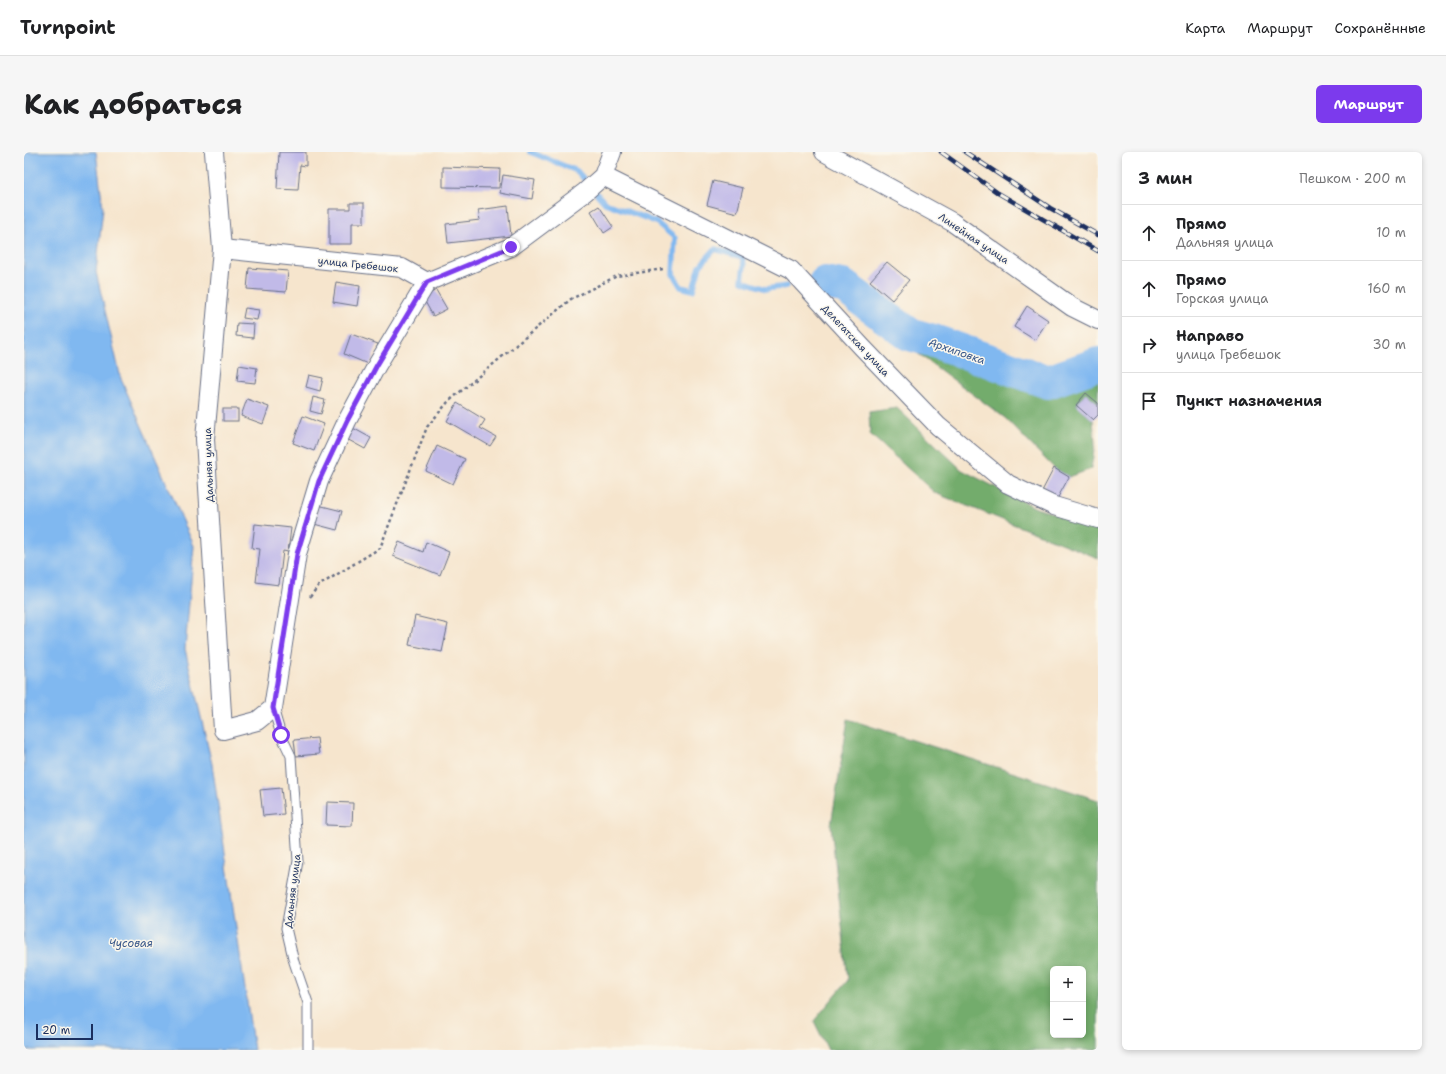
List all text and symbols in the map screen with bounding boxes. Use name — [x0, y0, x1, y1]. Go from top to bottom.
text: Turnpoint — [20, 15, 116, 40]
text: Карта — [1185, 19, 1225, 37]
text: Маршрут — [1247, 19, 1313, 37]
text: Сохранённые — [1335, 19, 1426, 37]
text: Как добраться — [24, 85, 243, 123]
button: Маршрут — [1316, 85, 1422, 123]
text: 3 мин — [1138, 167, 1193, 189]
text: Пешком · 200 m — [1299, 170, 1406, 187]
street label: Линейная улица — [936, 210, 1012, 267]
text: Прямо — [1176, 214, 1226, 234]
icon: ahead — [1138, 222, 1160, 244]
text: 10 m — [1376, 224, 1406, 241]
text: Дальняя улица — [1176, 234, 1273, 251]
route end — [502, 238, 520, 256]
street label: улица Гребешок — [317, 254, 399, 275]
text: Прямо — [1176, 270, 1226, 290]
icon: ahead — [1138, 278, 1160, 300]
text: 160 m — [1368, 280, 1406, 297]
text: Горская улица — [1176, 290, 1268, 307]
street label: Делегатская улица — [819, 302, 893, 380]
text: Направо — [1176, 326, 1244, 346]
icon: right — [1138, 334, 1160, 356]
water label: Архиповка — [927, 335, 987, 368]
text: 30 m — [1372, 336, 1406, 353]
text: улица Гребешок — [1176, 346, 1281, 363]
icon: arrive — [1138, 390, 1160, 412]
text: Пункт назначения — [1176, 391, 1322, 411]
street label: Дальняя улица — [201, 427, 216, 503]
route start — [272, 726, 290, 744]
street label: Дальняя улица — [281, 852, 304, 929]
water label: Чусовая — [109, 936, 153, 951]
map controls — [1050, 966, 1086, 1038]
button: + — [1050, 966, 1086, 1002]
button: − — [1050, 1002, 1086, 1038]
scale bar — [36, 1022, 93, 1041]
text: 20 m — [42, 1023, 70, 1038]

